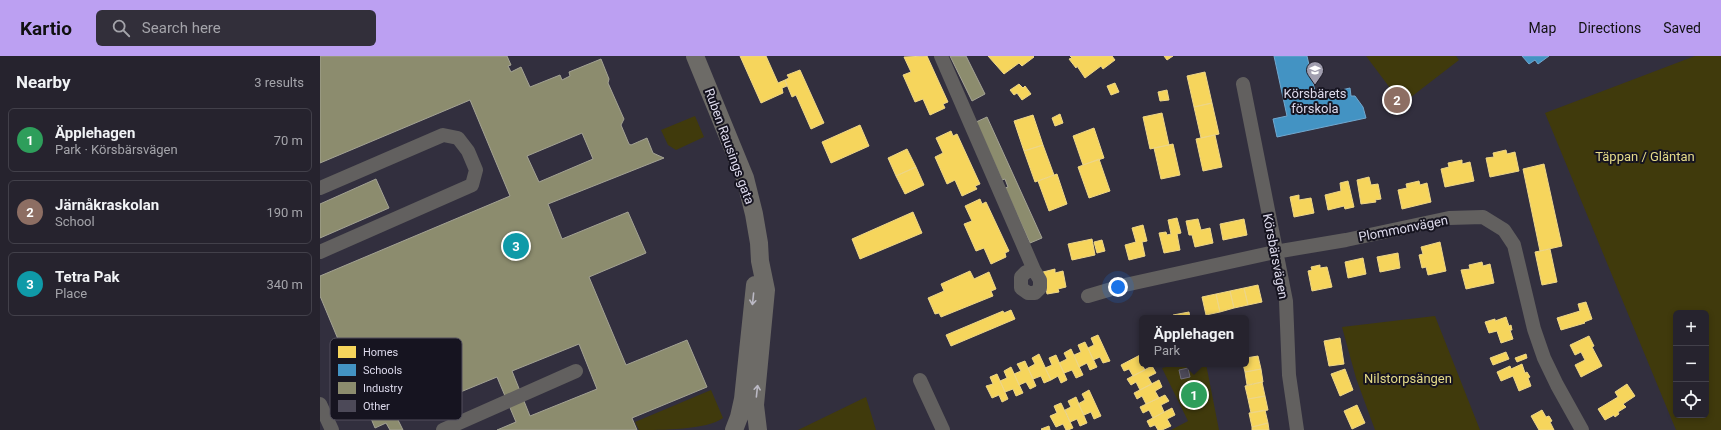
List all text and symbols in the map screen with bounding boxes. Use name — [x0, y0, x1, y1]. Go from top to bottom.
search box — [96, 10, 376, 46]
text: Kartio — [20, 17, 72, 40]
icon: search — [110, 17, 132, 39]
text: Search here — [142, 19, 221, 37]
text: Map — [1529, 20, 1556, 36]
text: Directions — [1578, 20, 1641, 36]
text: Saved — [1663, 20, 1701, 36]
school or university icon: Körsbärets förskola — [1305, 60, 1325, 85]
text: Nearby — [16, 72, 71, 92]
text: 3 results — [254, 75, 304, 90]
pin: 2 — [1384, 85, 1410, 115]
street label: Ruben Rausings gata — [702, 86, 757, 206]
place label: Körsbärets förskola — [1283, 86, 1347, 116]
text: Äpplehagen — [55, 124, 135, 142]
text: 1 — [26, 133, 34, 148]
text: 70 m — [274, 133, 303, 148]
text: Park · Körsbärsvägen — [55, 142, 178, 157]
park label: Täppan / Gläntan — [1595, 149, 1695, 164]
text: Järnåkraskolan — [55, 196, 159, 214]
text: 2 — [26, 205, 34, 220]
text: 190 m — [266, 205, 303, 220]
street label: Körsbärsvägen — [1260, 212, 1291, 300]
street label: Plommonvägen — [1357, 212, 1449, 245]
text: School — [55, 214, 95, 229]
pin: 3 — [503, 231, 529, 261]
text: Tetra Pak — [55, 268, 119, 286]
text: 3 — [26, 277, 34, 292]
text: 340 m — [266, 277, 303, 292]
your location — [1108, 277, 1128, 297]
text: Place — [55, 286, 87, 301]
one-way arrow — [749, 292, 757, 305]
map controls — [1673, 310, 1709, 418]
button: + — [1673, 310, 1709, 346]
popup — [1139, 315, 1249, 367]
text: Äpplehagen — [1154, 325, 1234, 343]
legend — [330, 338, 462, 420]
text: Park — [1154, 343, 1180, 358]
text: Homes — [363, 346, 399, 359]
button: − — [1673, 346, 1709, 382]
text: Schools — [363, 364, 403, 377]
park label: Nilstorpsängen — [1364, 371, 1452, 386]
pin: 1 — [1181, 380, 1207, 410]
text: Industry — [363, 382, 403, 395]
button: locate — [1673, 382, 1709, 418]
one-way arrow — [753, 385, 761, 398]
text: Other — [363, 400, 390, 413]

